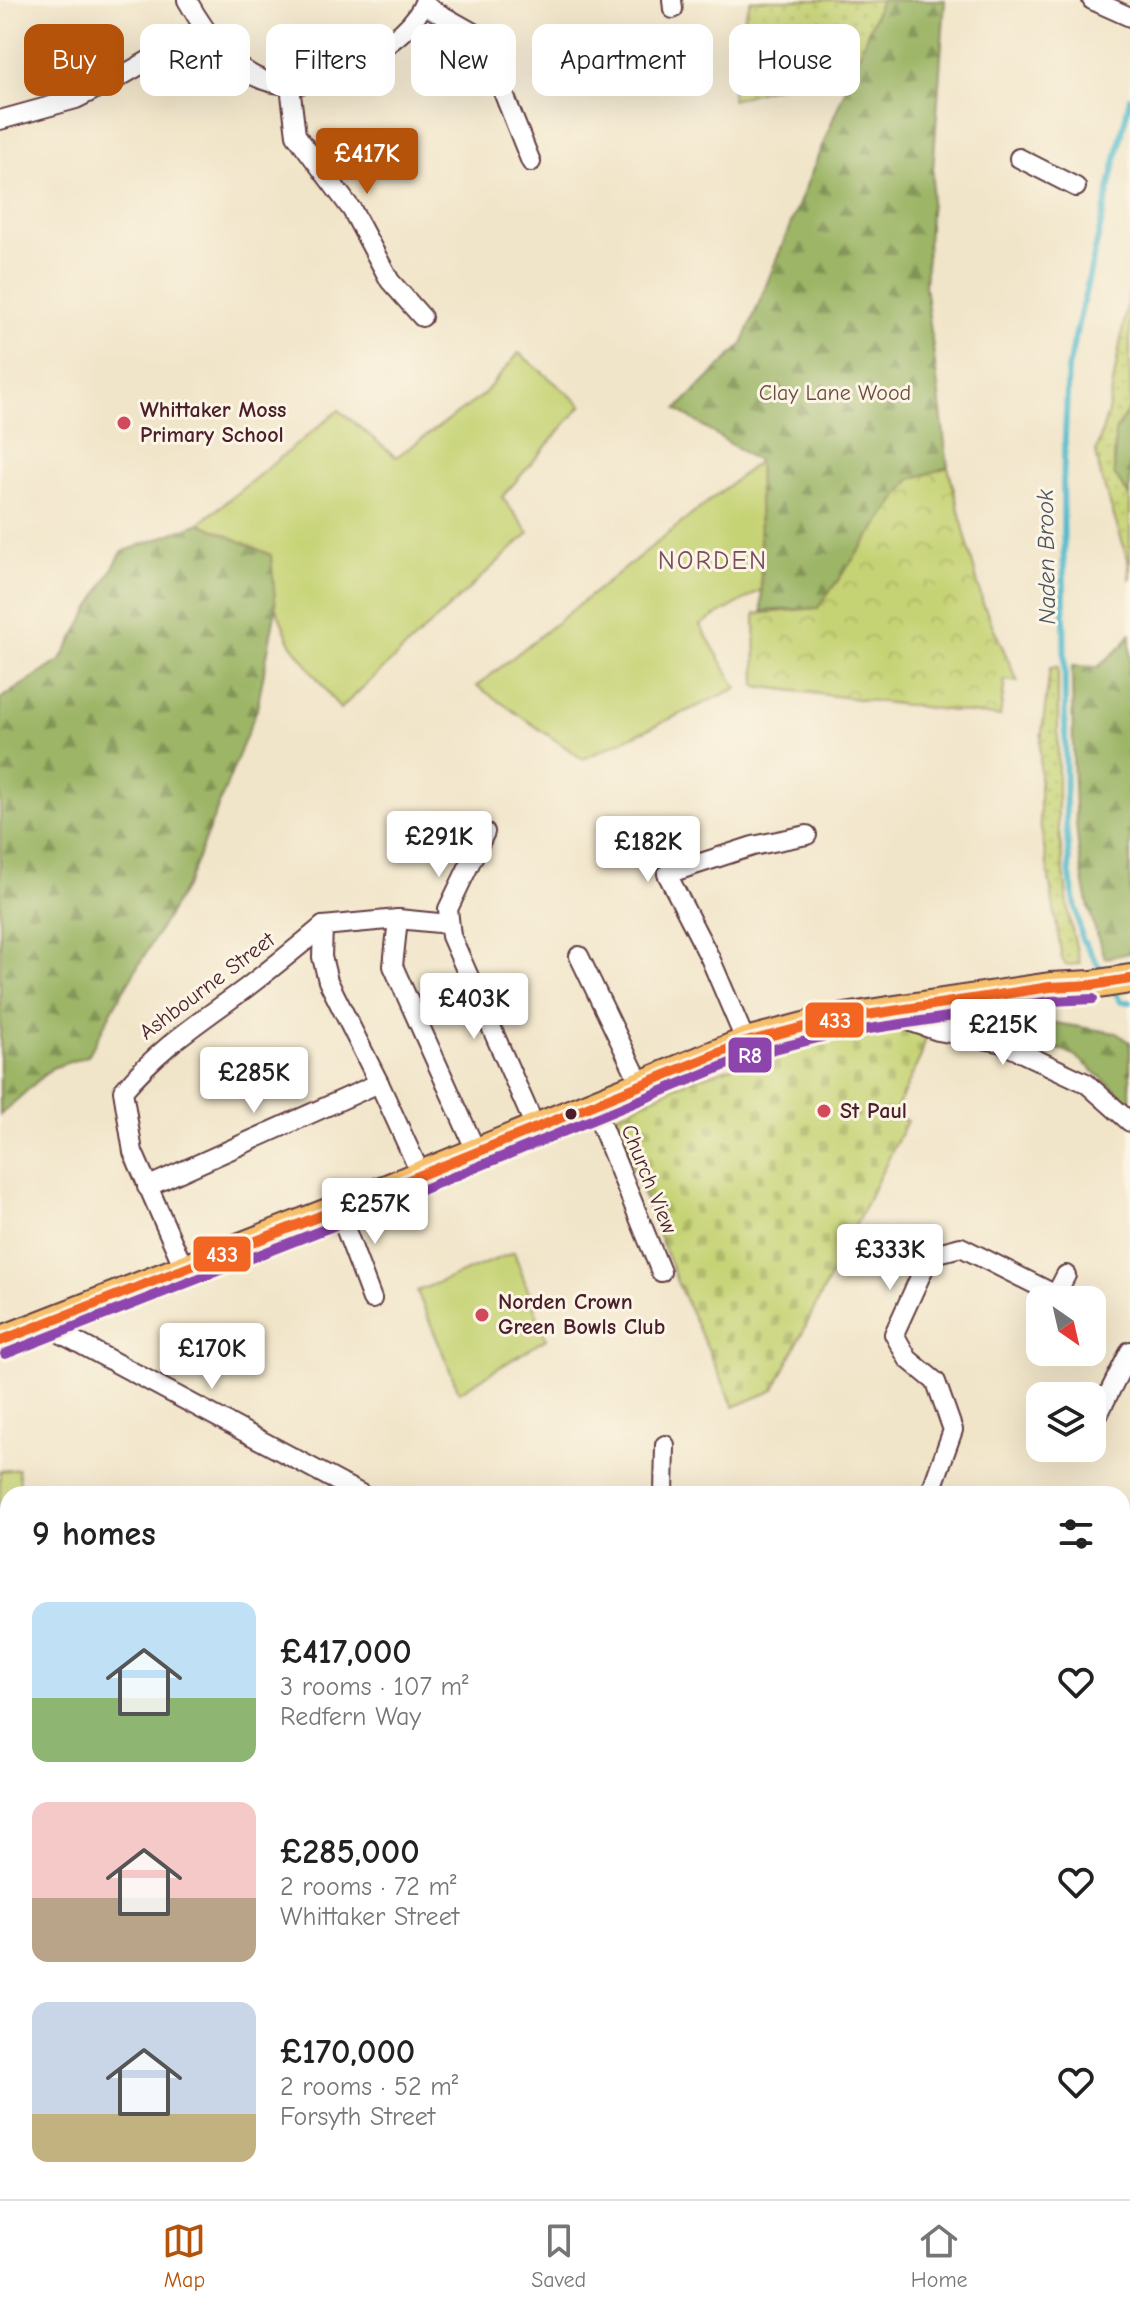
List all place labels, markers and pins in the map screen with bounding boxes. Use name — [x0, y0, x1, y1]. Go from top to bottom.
pin: £417K — [311, 128, 423, 196]
place label: Whittaker Moss Primary School — [140, 397, 286, 448]
marker: Whittaker Moss Primary School — [115, 414, 133, 432]
pin: £291K — [383, 811, 495, 879]
pin: £182K — [592, 816, 704, 884]
pin: £403K — [418, 973, 530, 1041]
pin: £215K — [947, 999, 1059, 1067]
pin: £285K — [198, 1047, 310, 1115]
place label: St Paul — [840, 1098, 907, 1124]
marker: St Paul — [815, 1102, 833, 1120]
unlabelled marker — [563, 1106, 579, 1122]
pin: £257K — [319, 1178, 431, 1246]
pin: £333K — [834, 1224, 946, 1292]
place label: Norden Crown Green Bowls Club — [498, 1289, 665, 1340]
marker: Norden Crown Green Bowls Club — [473, 1306, 491, 1324]
pin: £170K — [156, 1323, 268, 1391]

